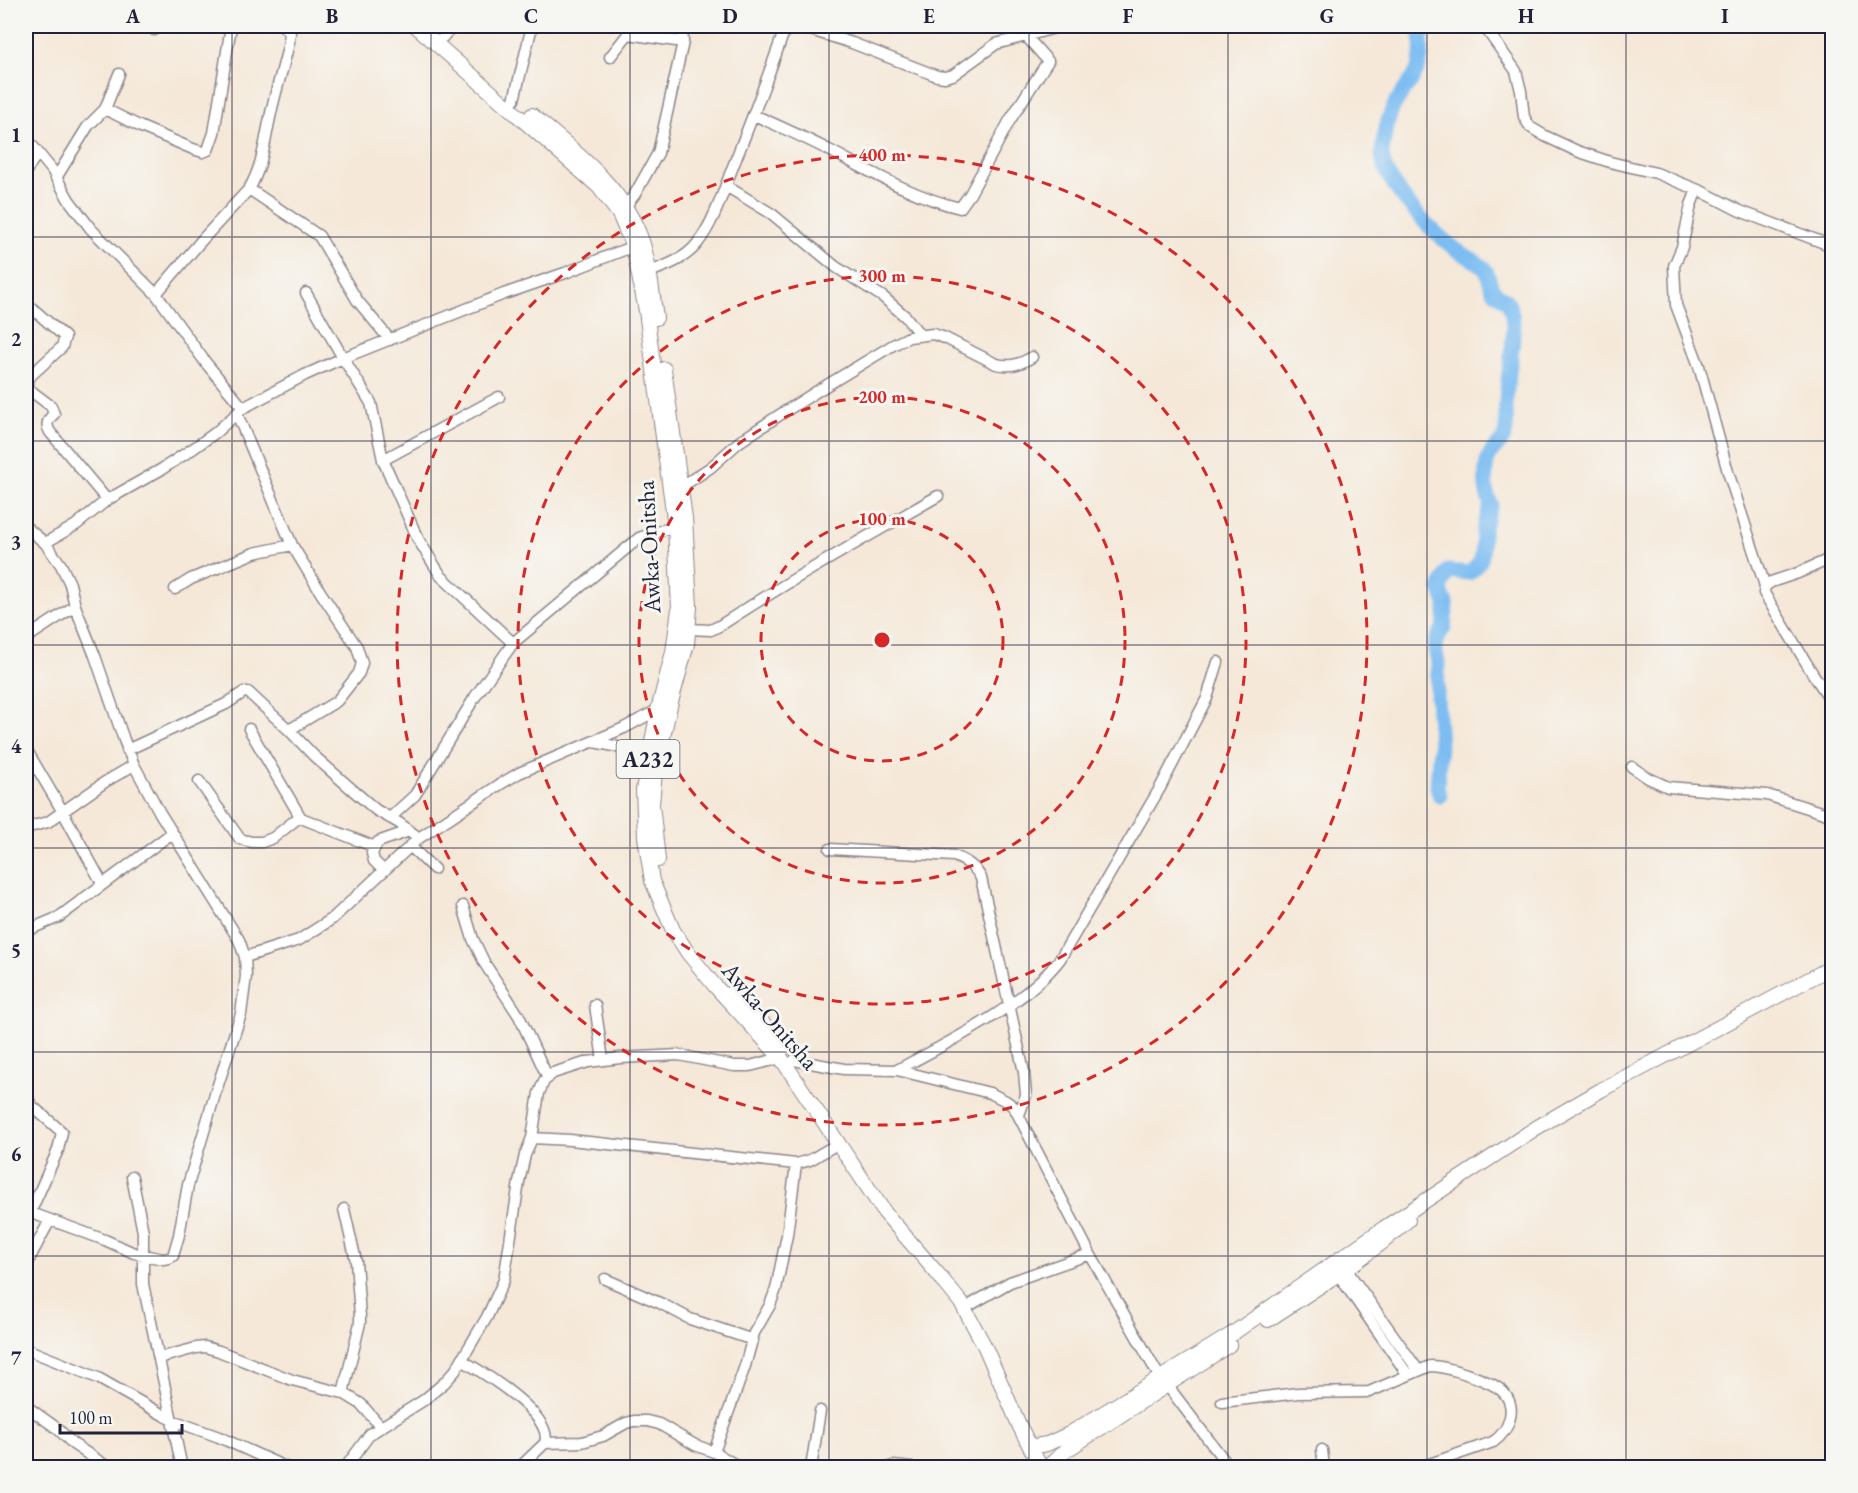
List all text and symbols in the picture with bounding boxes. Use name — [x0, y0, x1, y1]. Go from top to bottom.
text: A — [125, 3, 141, 29]
text: B — [326, 3, 338, 29]
text: C — [524, 3, 538, 29]
text: D — [722, 3, 738, 29]
text: E — [923, 3, 935, 29]
text: F — [1123, 3, 1134, 29]
text: G — [1320, 3, 1334, 29]
text: H — [1518, 3, 1534, 29]
text: I — [1721, 3, 1729, 29]
text: 1 — [11, 122, 21, 148]
text: 400 m — [858, 143, 906, 166]
text: 300 m — [858, 264, 906, 287]
text: 2 — [11, 326, 22, 352]
text: 200 m — [858, 385, 906, 408]
street label: Awka-Onitsha — [630, 479, 668, 615]
text: 100 m — [858, 507, 906, 530]
text: 3 — [11, 529, 21, 555]
centre of rings — [872, 630, 892, 650]
text: 4 — [11, 733, 22, 759]
road number: A232 — [616, 740, 680, 778]
text: 5 — [11, 937, 21, 963]
street label: Awka-Onitsha — [714, 955, 826, 1076]
text: 6 — [11, 1141, 22, 1167]
text: 7 — [11, 1345, 22, 1371]
scale bar — [60, 1397, 182, 1435]
text: 100 m — [69, 1406, 113, 1429]

